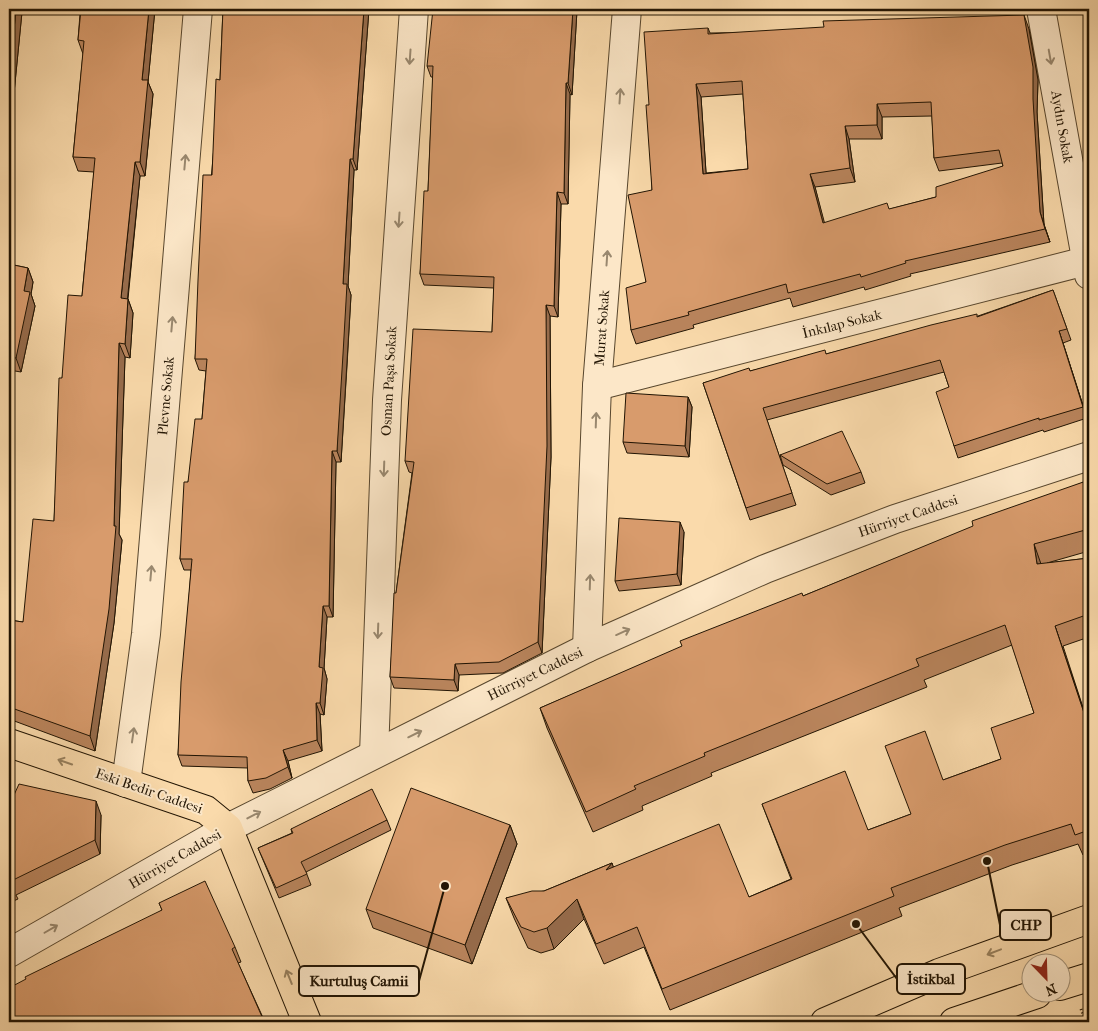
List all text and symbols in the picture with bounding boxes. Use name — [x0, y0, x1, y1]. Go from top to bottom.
one-way arrow — [1045, 48, 1055, 64]
one-way arrow — [406, 49, 415, 65]
one-way arrow — [615, 88, 625, 104]
street label: Aydın Sokak — [1047, 88, 1077, 165]
one-way arrow — [180, 154, 190, 170]
one-way arrow — [395, 211, 404, 227]
one-way arrow — [603, 250, 612, 266]
street label: Murat Sokak — [591, 289, 613, 367]
street label: İnkılap Sokak — [801, 306, 884, 342]
one-way arrow — [167, 316, 176, 332]
street label: Osman Paşa Sokak — [378, 325, 400, 436]
street label: Plevne Sokak — [154, 355, 178, 436]
one-way arrow — [591, 412, 601, 428]
one-way arrow — [380, 461, 389, 477]
street label: Hürriyet Caddesi — [856, 491, 960, 541]
one-way arrow — [146, 566, 156, 582]
one-way arrow — [585, 575, 595, 591]
one-way arrow — [374, 623, 383, 639]
one-way arrow — [615, 627, 630, 637]
street label: Hürriyet Caddesi — [484, 644, 586, 704]
one-way arrow — [128, 727, 138, 743]
one-way arrow — [407, 729, 422, 739]
one-way arrow — [58, 757, 74, 766]
street label: Eski Bedir Caddesi — [93, 765, 205, 817]
one-way arrow — [246, 810, 261, 819]
street label: Hürriyet Caddesi — [126, 826, 224, 892]
callout: CHP — [1000, 910, 1051, 940]
text: CHP — [1010, 916, 1042, 934]
one-way arrow — [44, 924, 59, 934]
one-way arrow — [986, 949, 1001, 958]
north arrow — [1020, 954, 1070, 1004]
callout: İstikbal — [897, 964, 965, 994]
callout: Kurtuluş Camii — [299, 966, 419, 996]
one-way arrow — [283, 970, 293, 985]
text: İstikbal — [907, 970, 956, 988]
text: Kurtuluş Camii — [309, 972, 409, 991]
text: N — [1042, 980, 1059, 1000]

